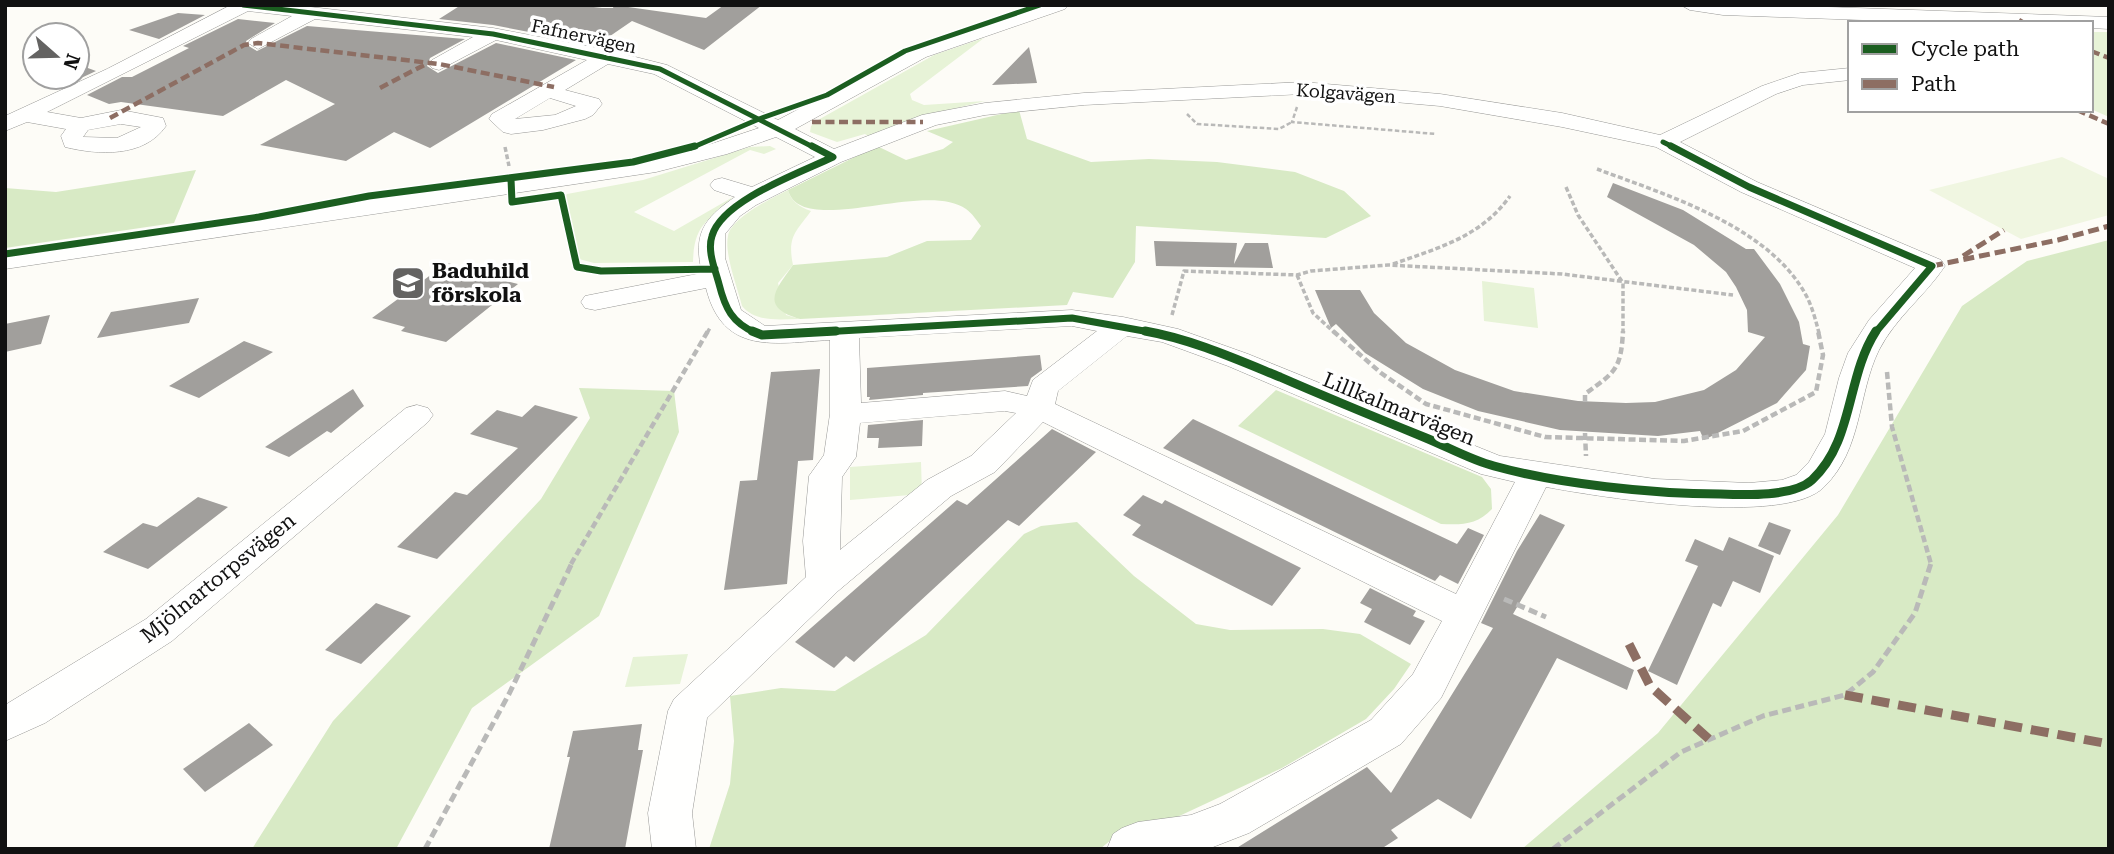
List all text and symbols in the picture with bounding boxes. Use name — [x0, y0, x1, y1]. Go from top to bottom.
street label: Fafnervägen — [530, 15, 639, 57]
north arrow — [21, 21, 91, 91]
legend — [1848, 21, 2093, 112]
text: Cycle path — [1911, 37, 2020, 61]
text: N — [58, 51, 85, 73]
text: Path — [1911, 72, 1957, 96]
street label: Kolgavägen — [1296, 79, 1397, 107]
place label: Baduhild förskola — [432, 259, 529, 307]
school or university icon: Baduhild förskola — [389, 264, 427, 302]
street label: Lillkalmarvägen — [1319, 367, 1479, 451]
street label: Mjölnartorpsvägen — [136, 508, 300, 648]

